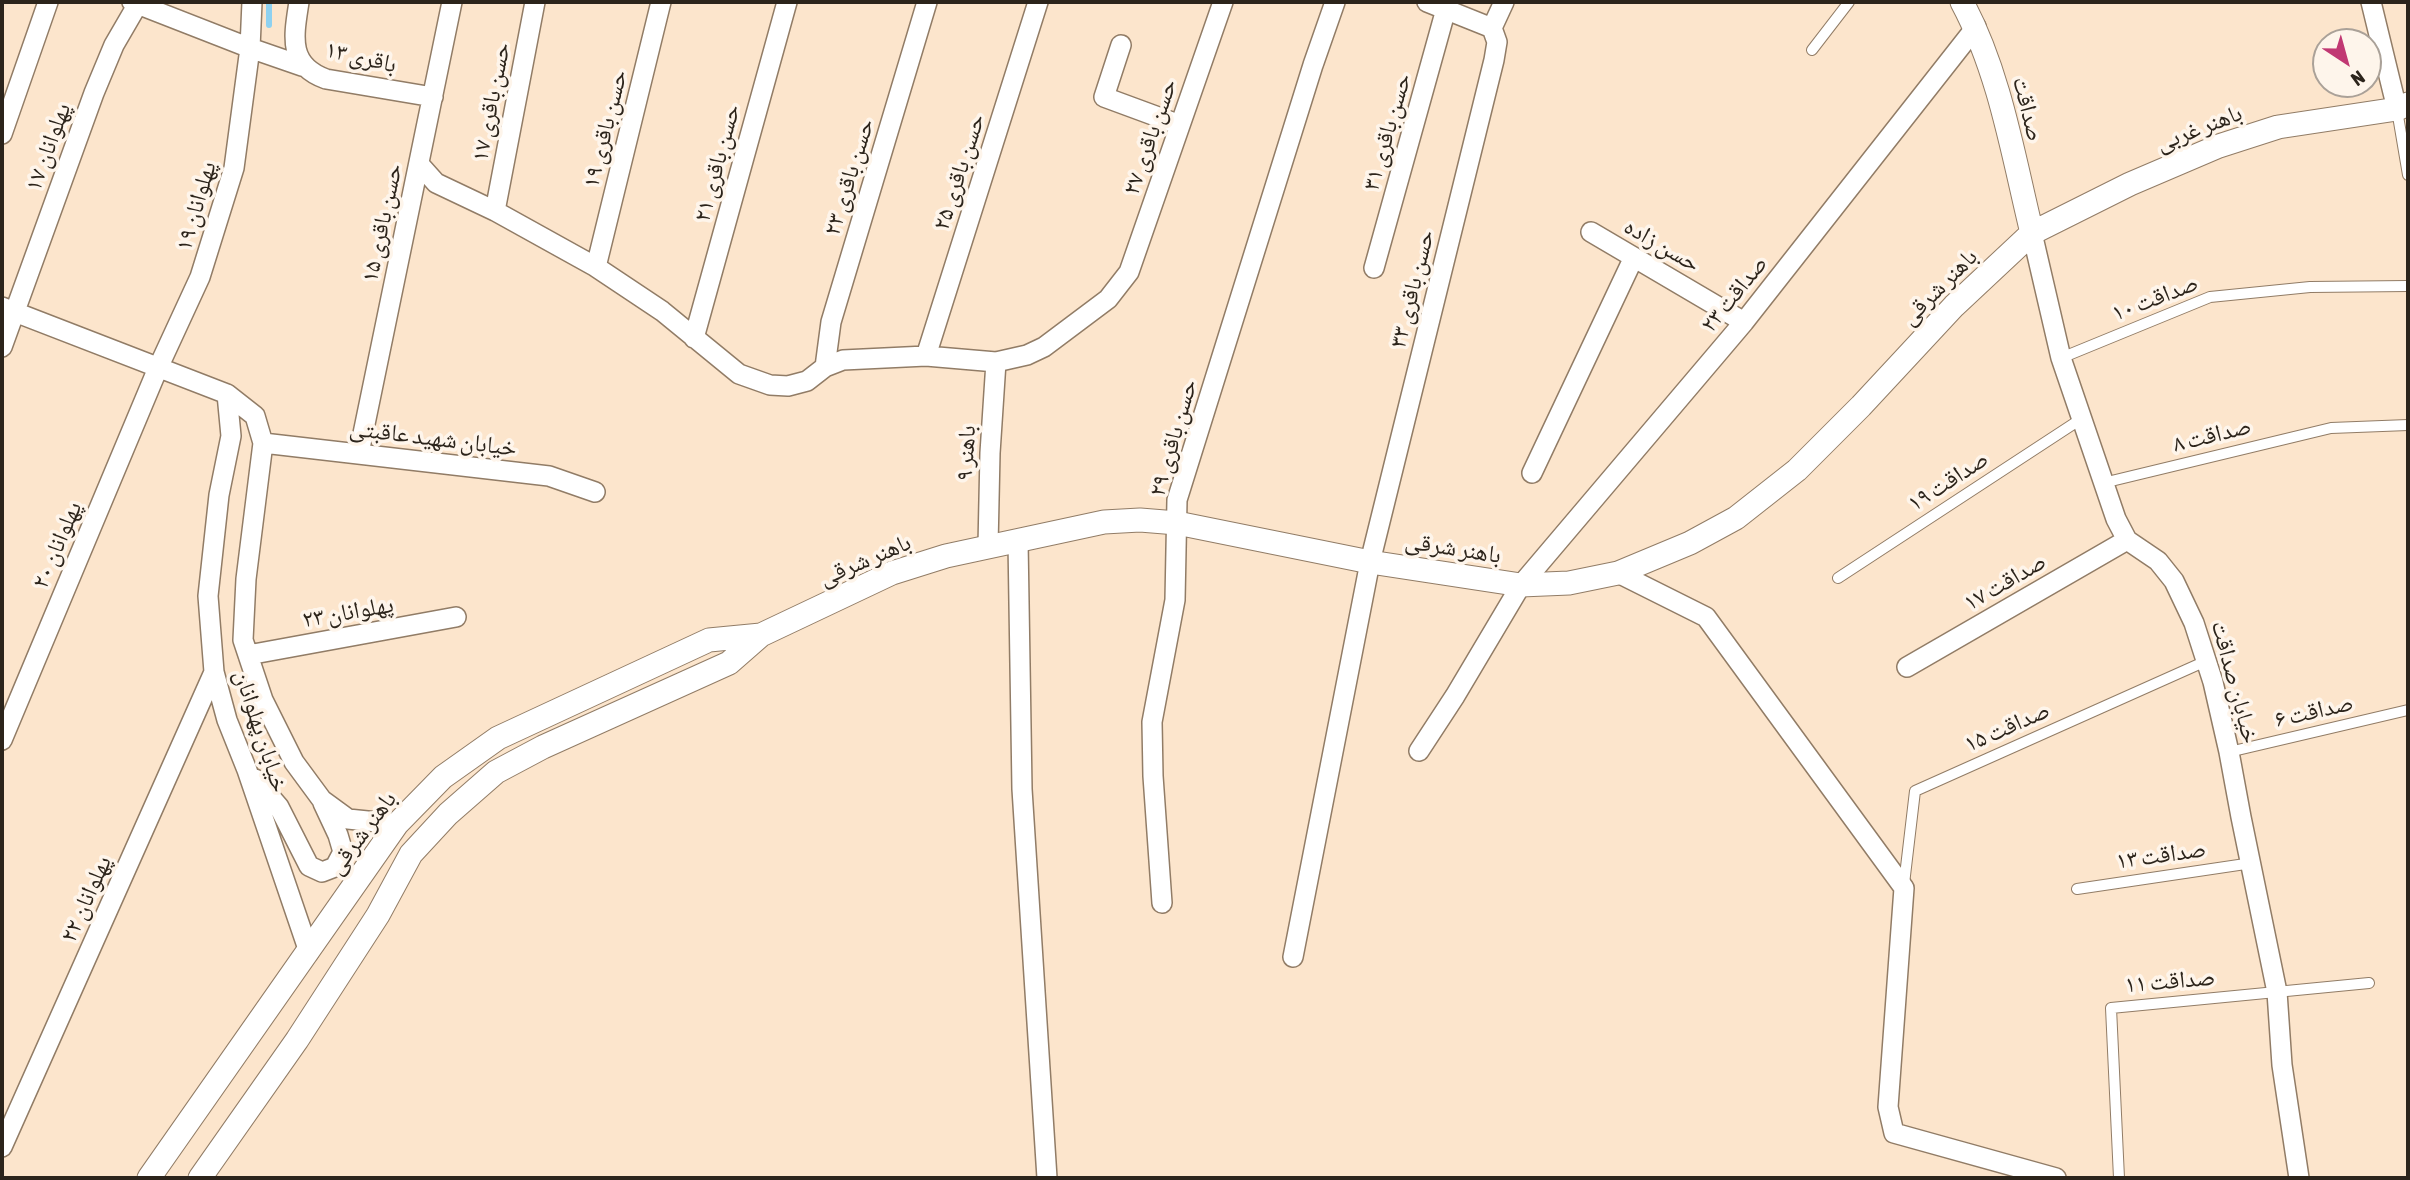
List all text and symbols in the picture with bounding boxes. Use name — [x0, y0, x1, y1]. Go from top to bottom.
north arrow — [2312, 28, 2382, 98]
street label: باقری ۱۳ — [323, 35, 399, 79]
street label: حسن باقری ۱۷ — [465, 40, 517, 164]
text: N — [2347, 66, 2369, 91]
street label: حسن باقری ۱۹ — [576, 67, 634, 191]
street label: حسن باقری ۳۱ — [1357, 70, 1417, 194]
street label: صداقت — [2006, 74, 2050, 144]
street label: حسن باقری ۲۷ — [1117, 75, 1183, 199]
street label: باهنر غربی — [2152, 98, 2246, 158]
street label: پهلوانان ۱۷ — [19, 99, 77, 195]
street label: حسن باقری ۲۱ — [687, 101, 747, 225]
street label: حسن باقری ۲۵ — [927, 110, 991, 234]
street label: حسن باقری ۲۳ — [818, 115, 880, 239]
street label: پهلوانان ۱۹ — [170, 158, 222, 254]
street label: حسن باقری ۱۵ — [355, 161, 409, 285]
street label: حسن زاده — [1619, 212, 1705, 278]
street label: حسن باقری ۳۳ — [1383, 227, 1441, 351]
street label: باهنر شرقی — [1895, 243, 1983, 331]
street label: صداقت ۲۳ — [1694, 250, 1774, 338]
street label: صداقت ۱۰ — [2108, 268, 2202, 328]
street label: حسن باقری ۲۹ — [1143, 376, 1203, 500]
street label: صداقت ۸ — [2170, 411, 2254, 459]
street label: خیابان شهید عاقبتی — [348, 413, 518, 463]
street label: باهنر ۹ — [950, 424, 982, 482]
street label: صداقت ۱۹ — [1902, 444, 1994, 518]
street label: پهلوانان ۲۰ — [26, 497, 88, 593]
street label: باهنر شرقی — [1403, 526, 1503, 570]
street label: باهنر شرقی — [815, 528, 915, 592]
street label: صداقت ۱۷ — [1959, 547, 2051, 617]
street label: پهلوانان ۲۳ — [300, 590, 396, 634]
street label: خیابان صداقت — [2205, 618, 2265, 746]
street label: خیابان پهلوانان — [228, 666, 294, 796]
street label: صداقت ۶ — [2272, 688, 2356, 734]
street label: صداقت ۱۵ — [1960, 695, 2054, 759]
street label: باهنر شرقی — [321, 786, 403, 880]
street label: صداقت ۱۳ — [2114, 834, 2208, 876]
street label: پهلوانان ۲۲ — [54, 851, 118, 947]
street label: صداقت ۱۱ — [2124, 963, 2216, 999]

